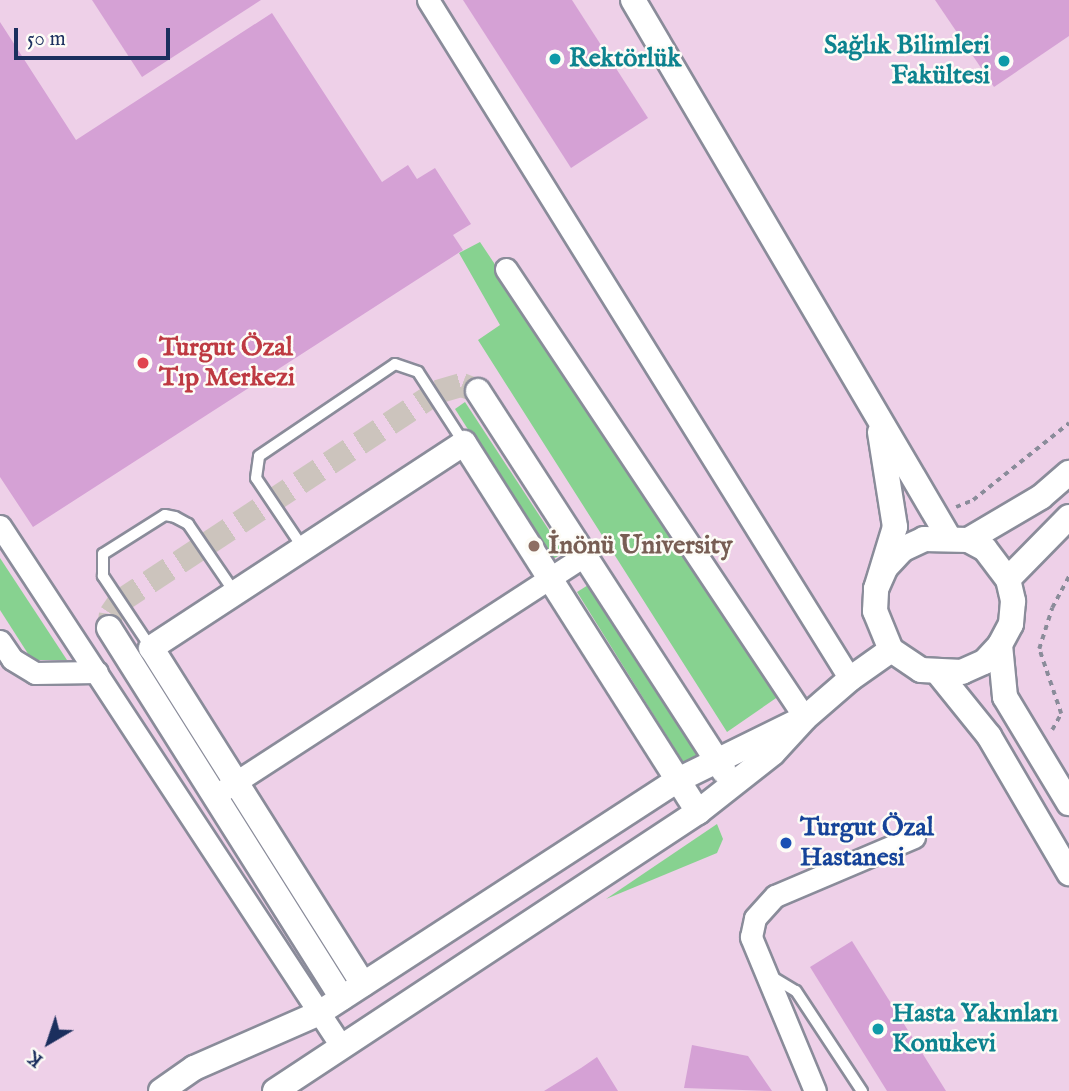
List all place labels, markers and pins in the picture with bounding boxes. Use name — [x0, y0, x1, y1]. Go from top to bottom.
place label: Sağlık Bilimleri Fakültesi — [824, 30, 990, 92]
place label: Rektörlük — [569, 43, 681, 75]
marker: Rektörlük — [547, 51, 563, 67]
marker: Sağlık Bilimleri Fakültesi — [996, 53, 1012, 69]
place label: Turgut Özal Tıp Merkezi — [159, 332, 295, 394]
marker: Turgut Özal Tıp Merkezi — [133, 353, 153, 373]
place label: İnönü University — [548, 530, 732, 562]
marker: İnönü University — [526, 538, 542, 554]
place label: Turgut Özal Hastanesi — [800, 812, 934, 874]
marker: Turgut Özal Hastanesi — [778, 835, 794, 851]
place label: Hasta Yakınları Konukevi — [892, 998, 1058, 1060]
marker: Hasta Yakınları Konukevi — [870, 1021, 886, 1037]

